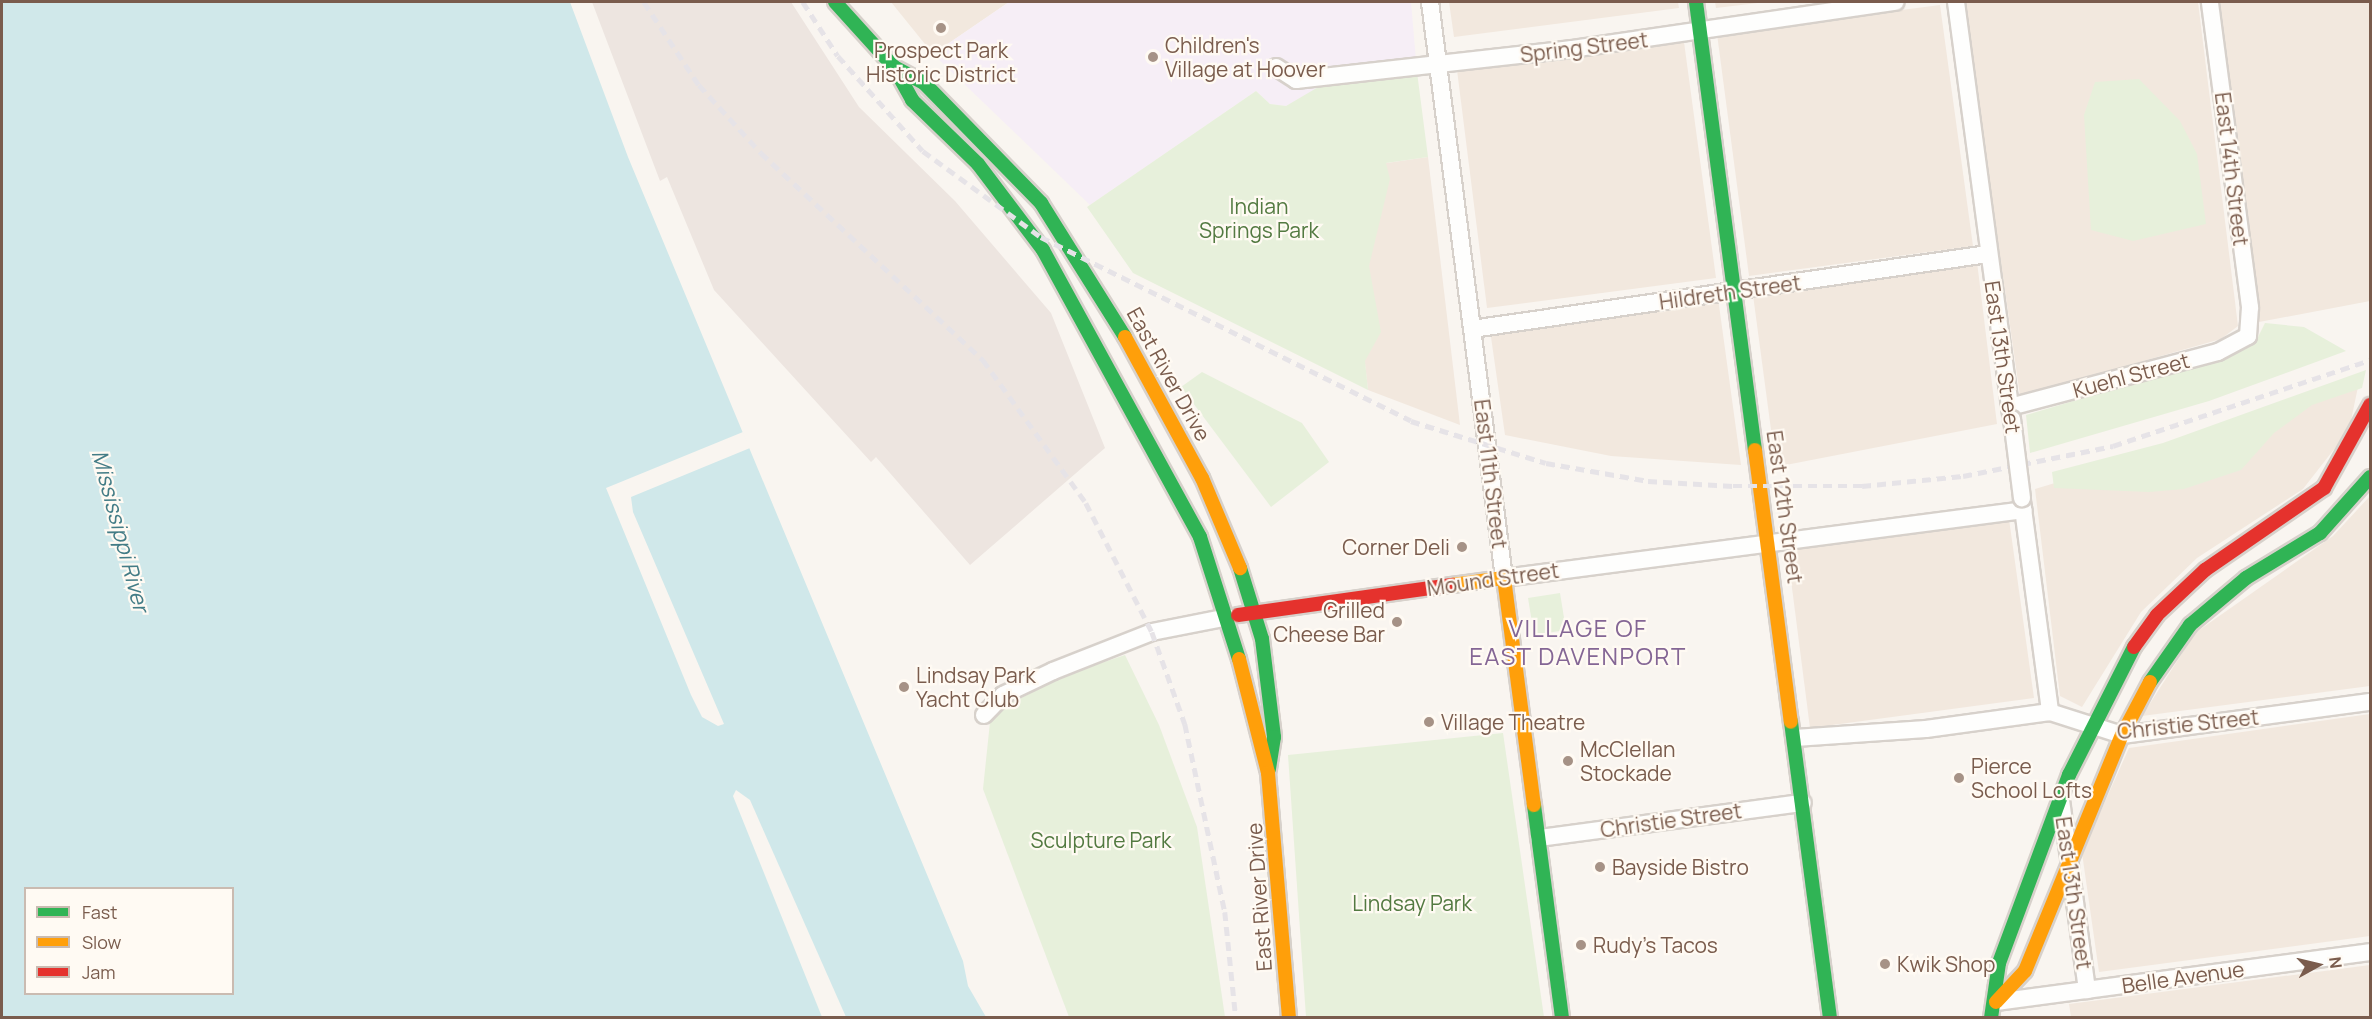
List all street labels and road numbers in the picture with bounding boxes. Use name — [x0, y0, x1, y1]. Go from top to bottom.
street label: Spring Street — [1519, 27, 1649, 67]
street label: East 14th Street — [2210, 91, 2254, 247]
street label: Hildreth Street — [1657, 270, 1803, 314]
street label: East 13th Street — [1980, 279, 2026, 435]
street label: East River Drive — [1122, 303, 1216, 445]
street label: Kuehl Street — [2070, 347, 2192, 403]
street label: East 11th Street — [1469, 398, 1513, 550]
street label: East 12th Street — [1762, 429, 1808, 585]
street label: Mound Street — [1425, 557, 1561, 601]
street label: Christie Street — [2116, 704, 2260, 744]
street label: Christie Street — [1599, 798, 1743, 842]
street label: East 13th Street — [2051, 815, 2097, 971]
street label: East River Drive — [1241, 822, 1277, 972]
street label: Belle Avenue — [2120, 956, 2246, 998]

